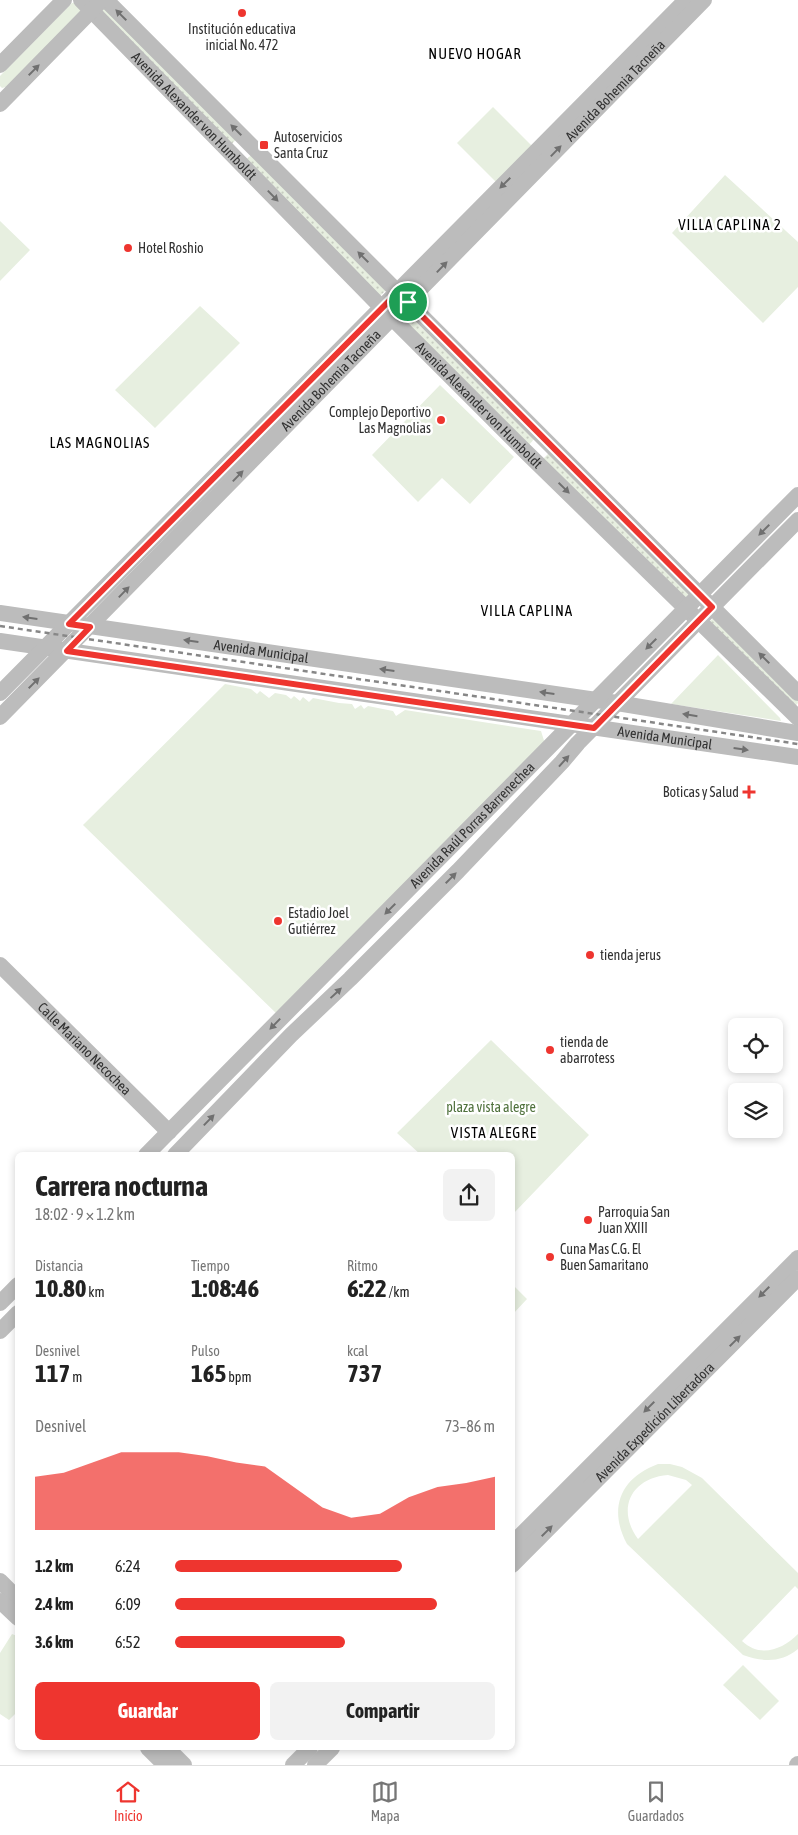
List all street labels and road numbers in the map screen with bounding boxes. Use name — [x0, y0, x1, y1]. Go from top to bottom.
street label: Avenida Bohemia Tacneña — [562, 37, 668, 144]
street label: Avenida Alexander von Humboldt — [128, 49, 260, 183]
street label: Avenida Bohemia Tacneña — [278, 326, 384, 434]
street label: Avenida Alexander von Humboldt — [413, 339, 546, 472]
street label: Avenida Municipal — [213, 636, 310, 666]
street label: Avenida Municipal — [617, 723, 714, 752]
street label: Avenida Raúl Porras Barrenechea — [407, 759, 538, 891]
street label: Calle Mariano Necochea — [35, 999, 135, 1098]
street label: Avenida Expedición Libertadora — [592, 1359, 717, 1485]

